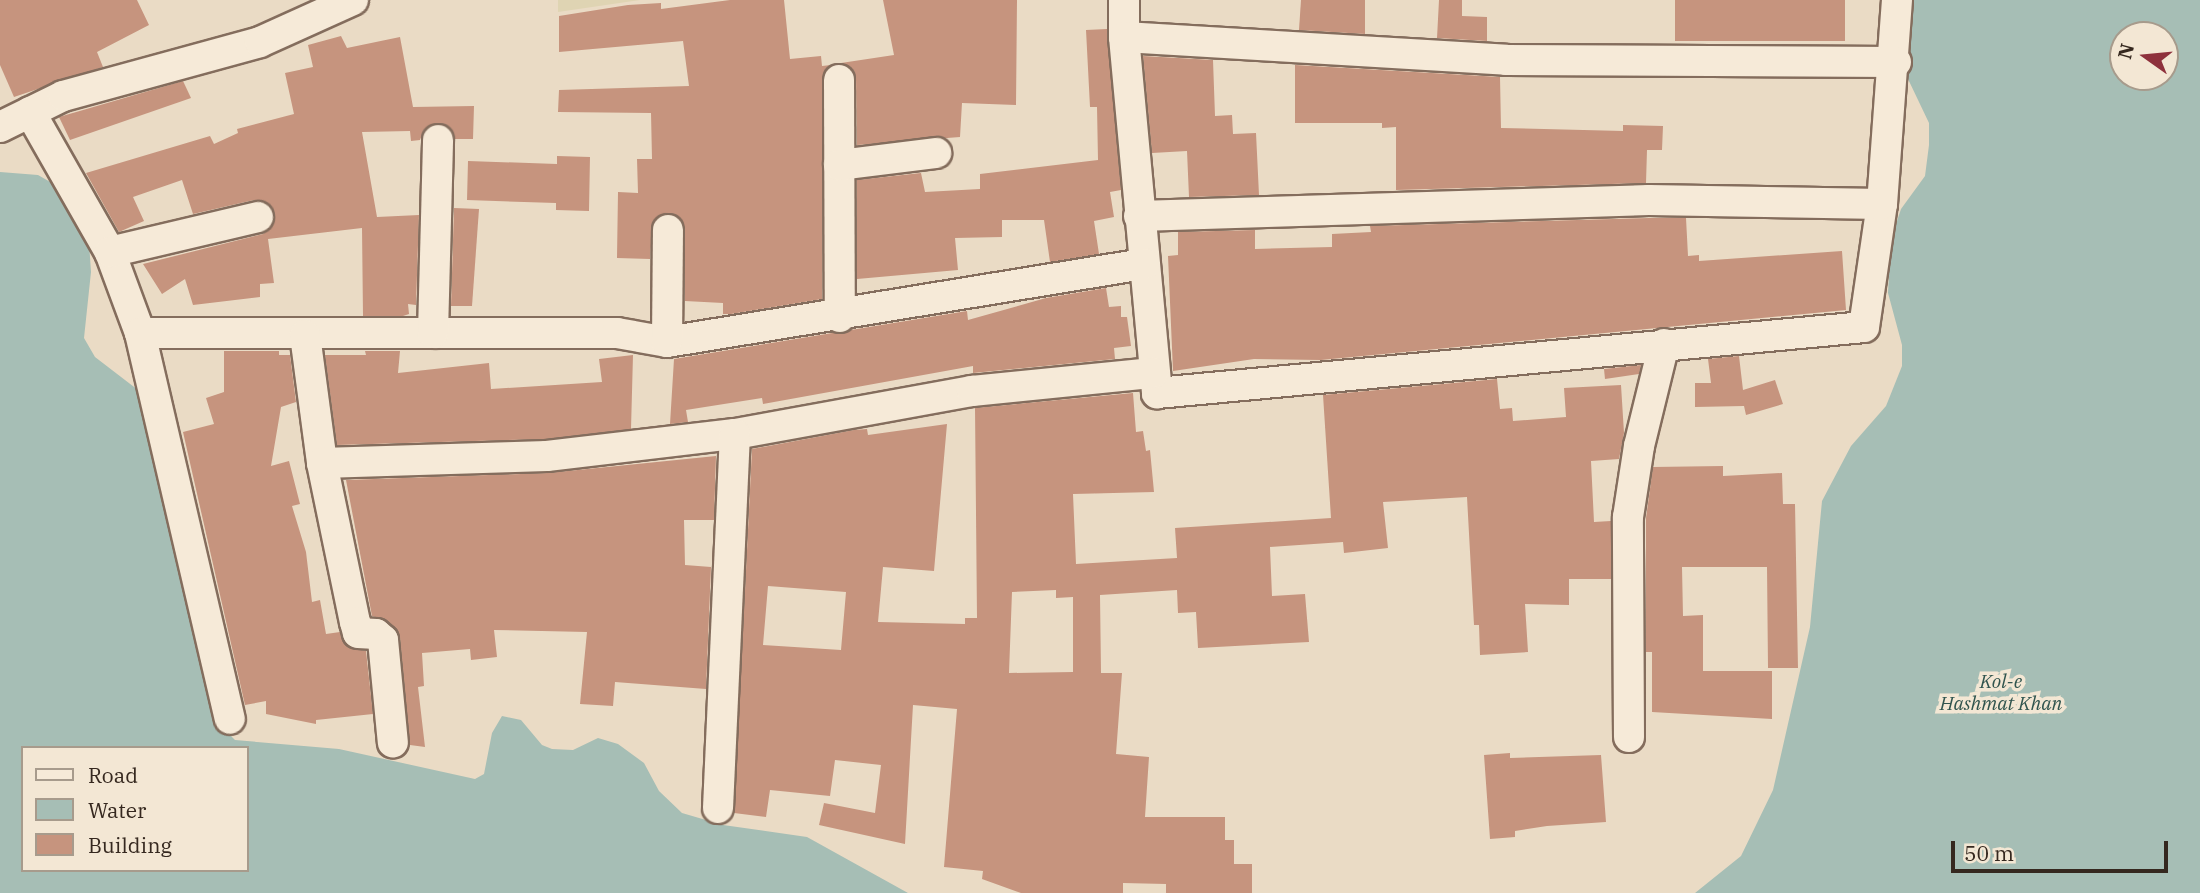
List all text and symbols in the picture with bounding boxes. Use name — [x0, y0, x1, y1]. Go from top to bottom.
north arrow — [2109, 21, 2179, 91]
text: N — [2112, 41, 2139, 61]
water label: Kol-e Hashmat Khan — [1940, 671, 2062, 715]
legend — [21, 746, 248, 872]
text: Road — [88, 761, 138, 789]
text: Water — [88, 796, 146, 824]
scale bar — [1955, 826, 2172, 870]
text: Building — [88, 831, 172, 859]
text: 50 m — [1964, 839, 2014, 867]

